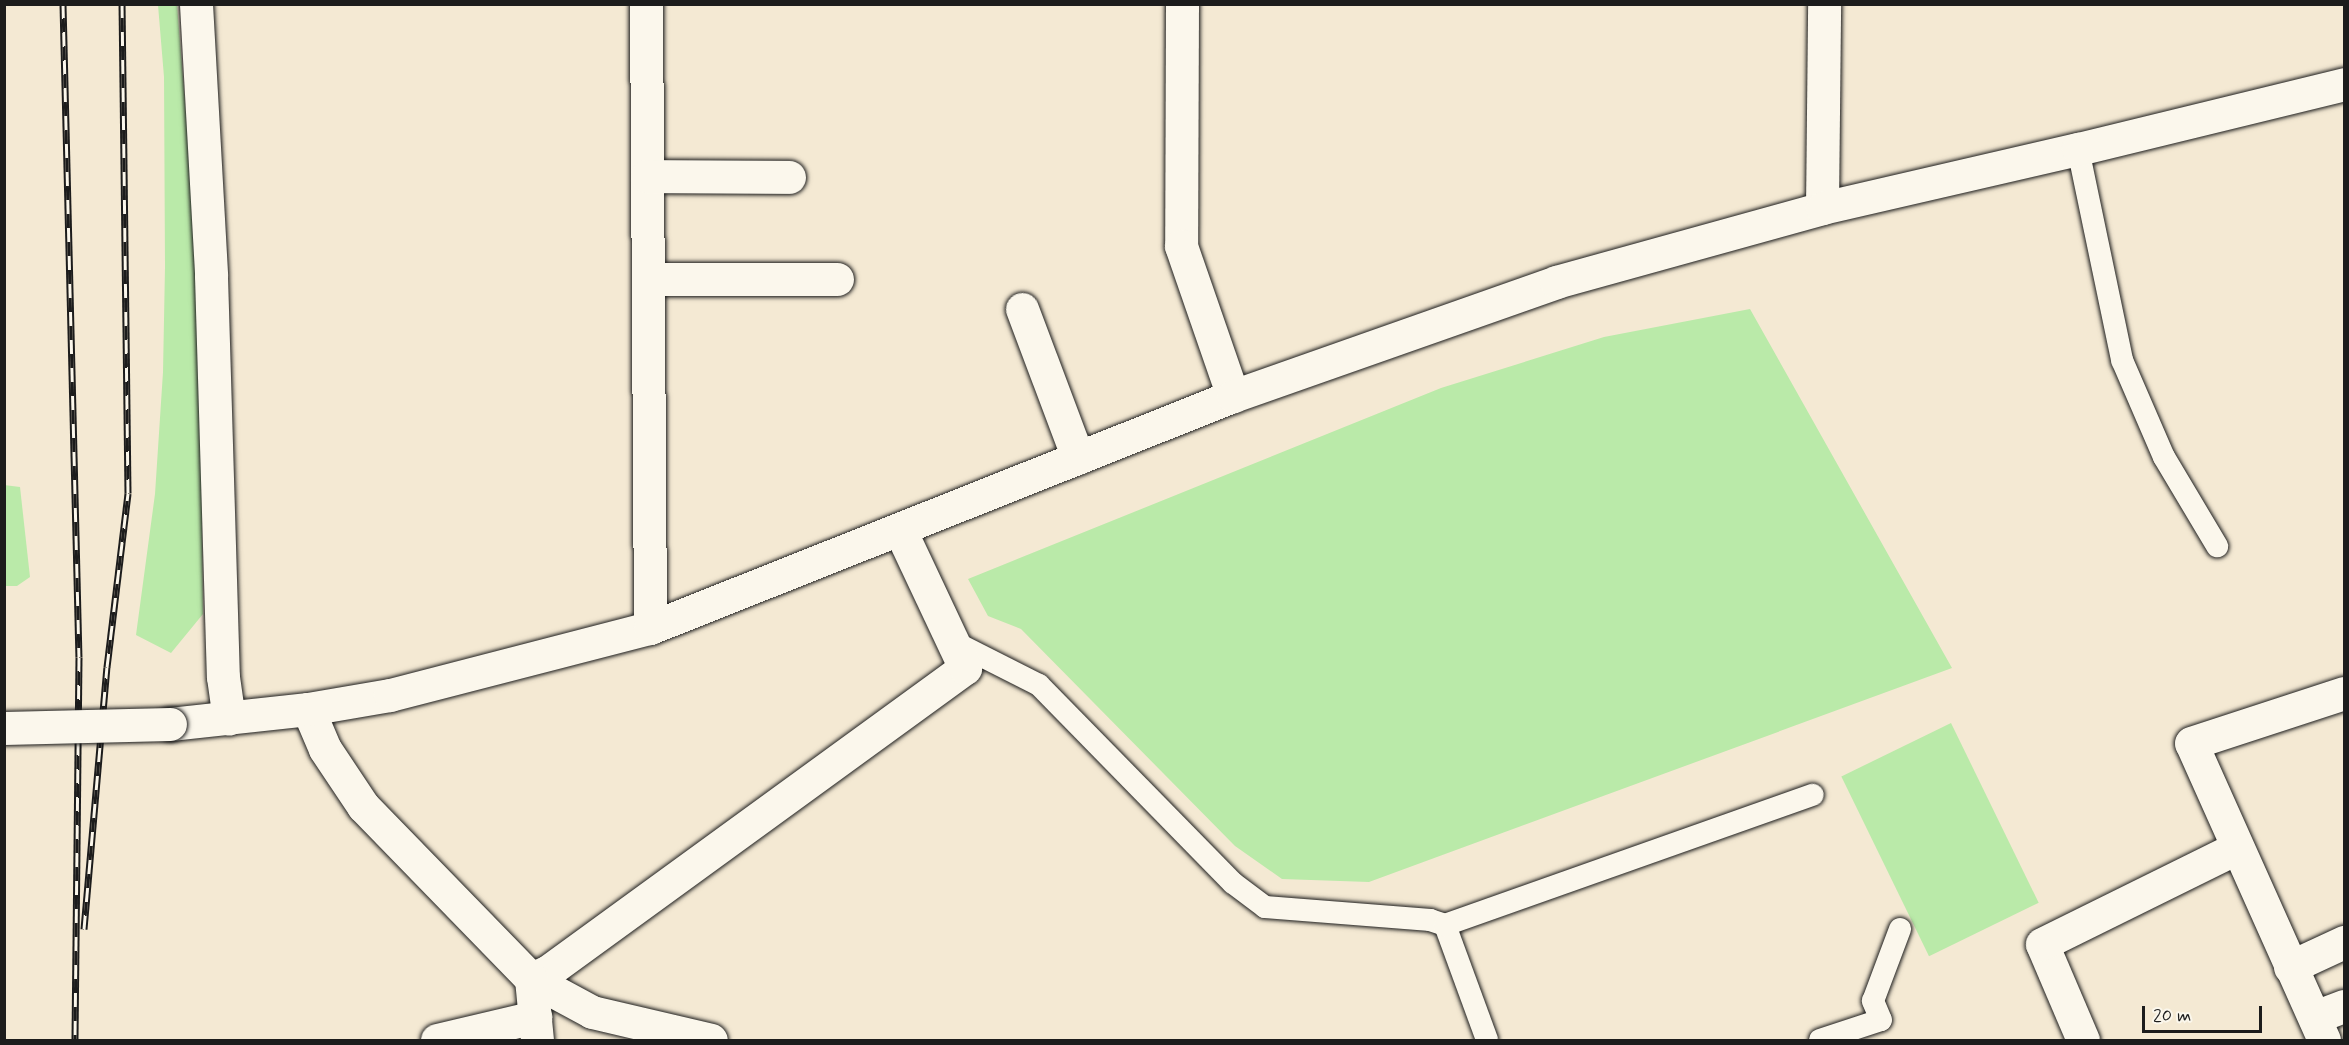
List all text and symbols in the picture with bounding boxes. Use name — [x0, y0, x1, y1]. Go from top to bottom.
scale bar — [2145, 994, 2265, 1032]
text: 20 m — [2153, 1004, 2191, 1028]

